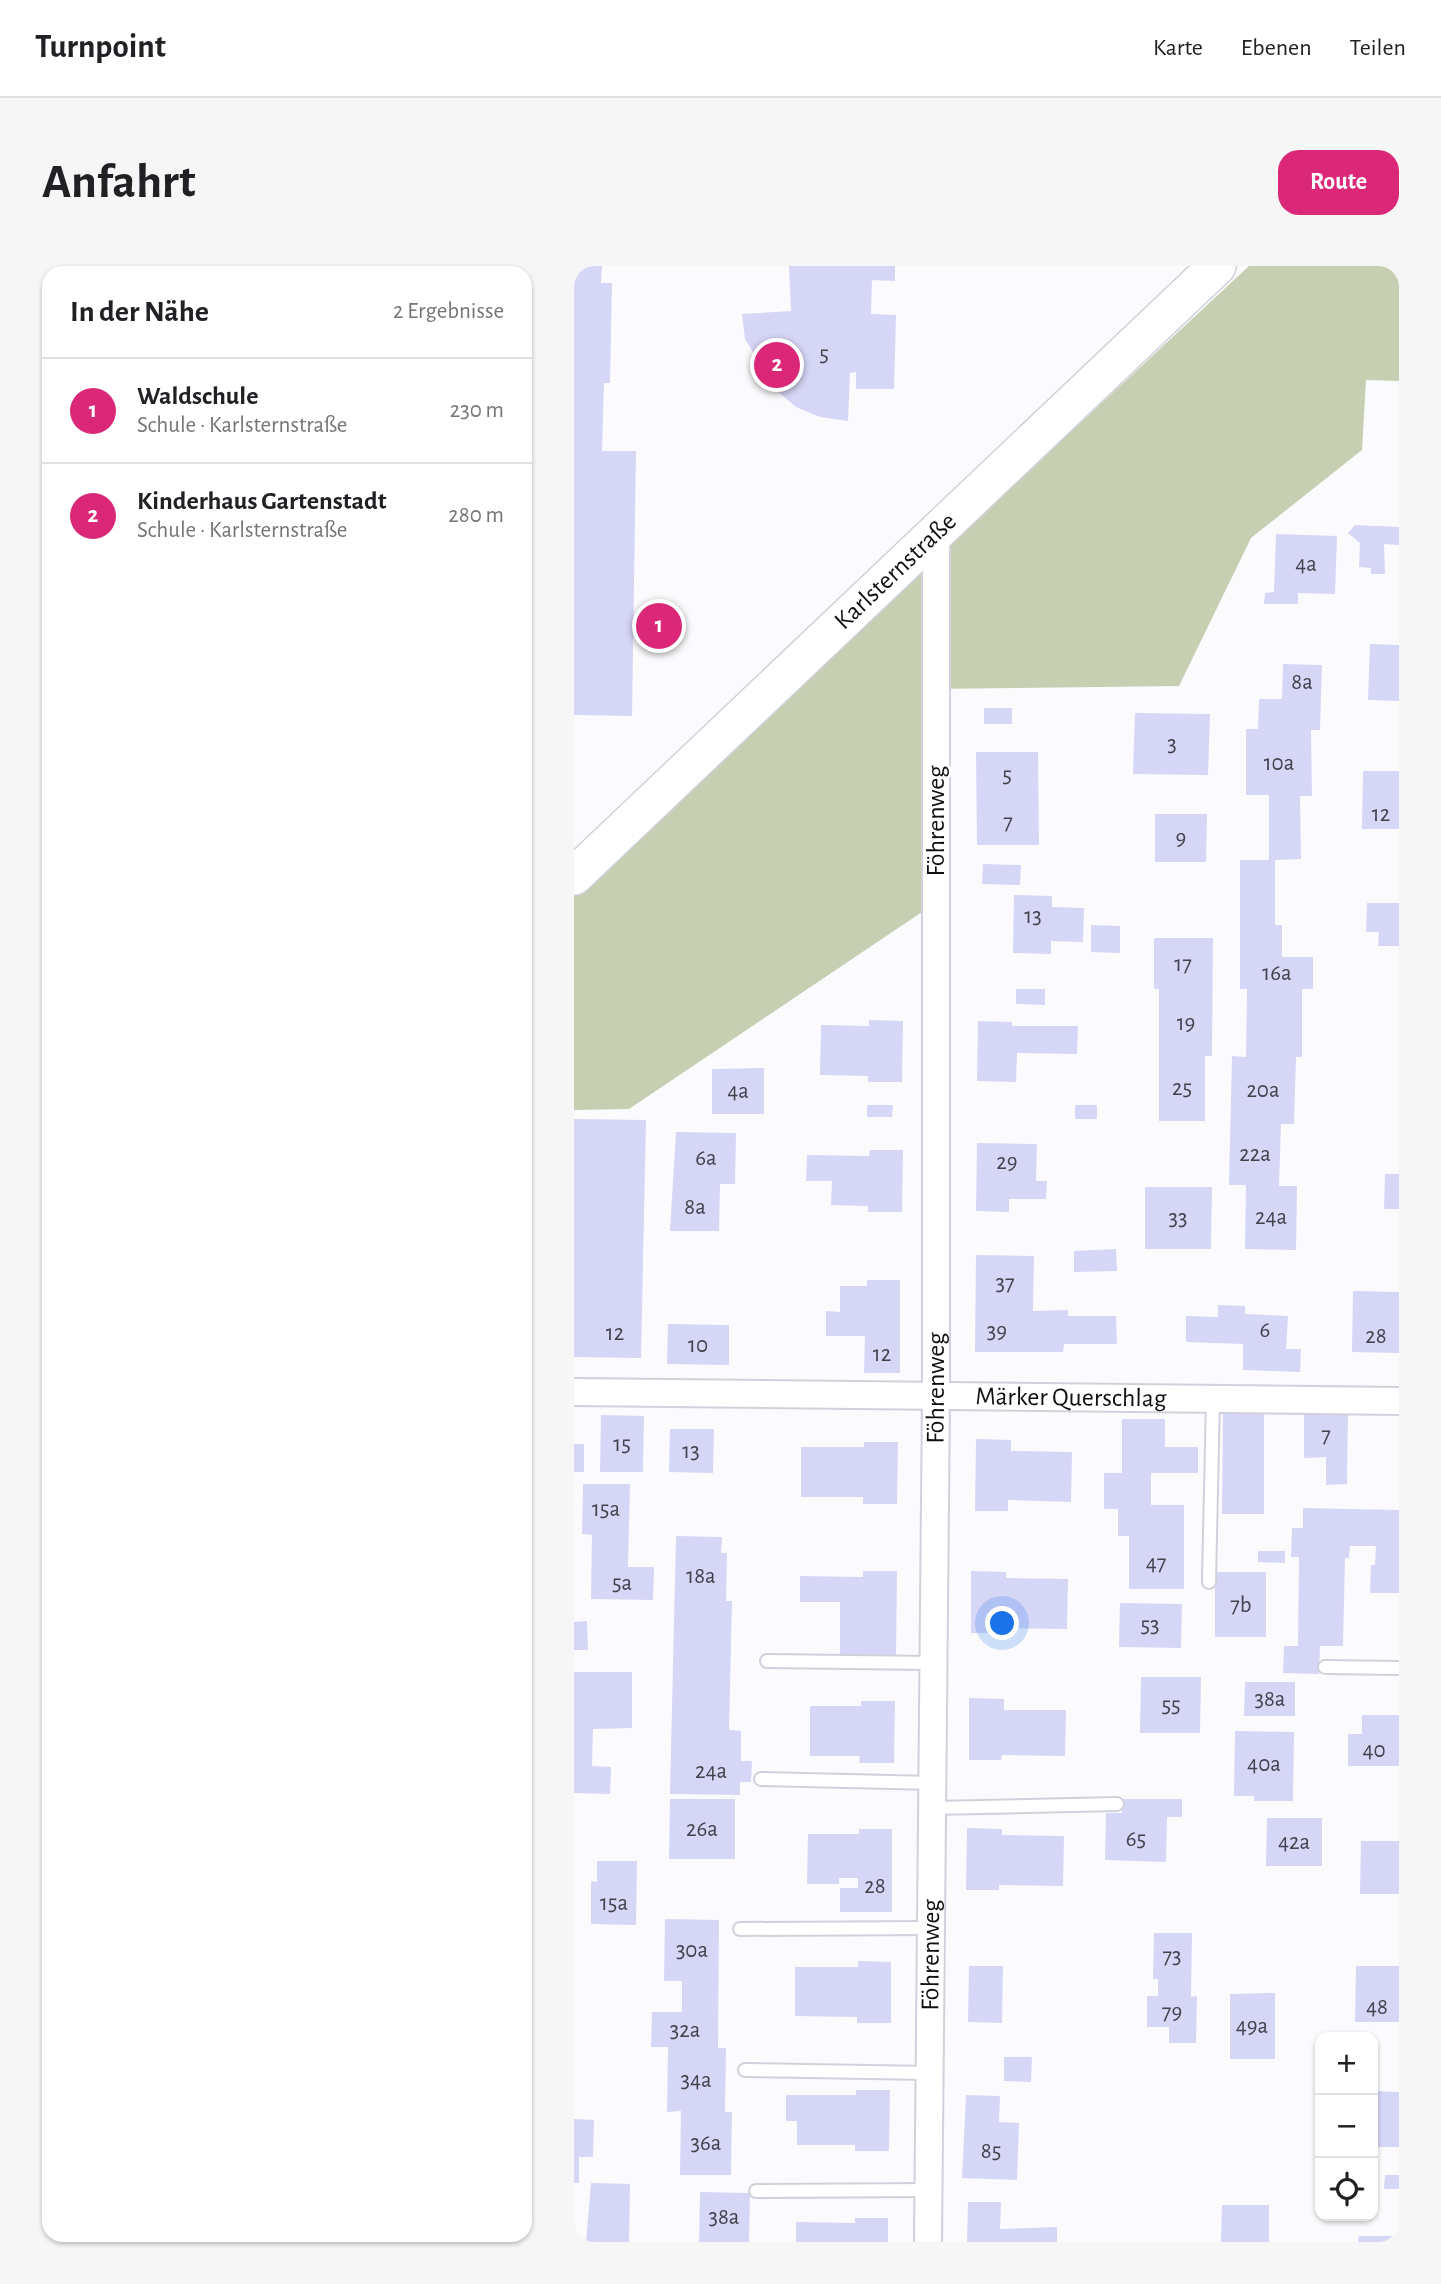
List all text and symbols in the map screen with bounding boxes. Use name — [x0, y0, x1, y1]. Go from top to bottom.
text: Turnpoint — [35, 31, 166, 64]
text: Karte — [1153, 36, 1203, 60]
text: Ebenen — [1241, 36, 1312, 60]
text: Teilen — [1350, 36, 1406, 60]
button: Route — [1278, 150, 1399, 215]
text: Anfahrt — [42, 158, 196, 207]
text: In der Nähe — [70, 297, 209, 327]
text: 2 Ergebnisse — [393, 300, 504, 323]
pin: 2 — [754, 339, 800, 391]
house number: 5 — [819, 343, 829, 366]
text: Waldschule — [137, 383, 258, 409]
text: 1 — [89, 399, 97, 422]
text: 230 m — [450, 399, 504, 422]
text: Schule · Karlsternstraße — [137, 414, 347, 437]
text: Kinderhaus Gartenstadt — [137, 488, 387, 514]
text: 2 — [88, 504, 98, 527]
text: 280 m — [448, 504, 504, 527]
street label: Karlsternstraße — [830, 508, 961, 634]
text: Schule · Karlsternstraße — [137, 519, 347, 542]
house number: 4a — [1295, 553, 1317, 576]
pin: 1 — [636, 600, 682, 652]
house number: 8a — [1291, 671, 1313, 694]
house number: 3 — [1167, 733, 1177, 756]
house number: 10a — [1264, 752, 1294, 775]
house number: 5 — [1002, 764, 1012, 787]
street label: Föhrenweg — [923, 765, 949, 877]
house number: 12 — [1372, 803, 1390, 826]
house number: 7 — [1003, 811, 1013, 834]
house number: 9 — [1176, 827, 1186, 850]
house number: 13 — [1024, 905, 1042, 928]
house number: 17 — [1174, 953, 1192, 976]
house number: 16a — [1262, 962, 1292, 985]
house number: 19 — [1177, 1012, 1195, 1035]
house number: 25 — [1172, 1077, 1192, 1100]
house number: 20a — [1246, 1079, 1280, 1102]
house number: 4a — [727, 1080, 749, 1103]
house number: 22a — [1239, 1143, 1271, 1166]
house number: 6a — [695, 1147, 717, 1170]
house number: 29 — [996, 1151, 1018, 1174]
house number: 8a — [684, 1196, 706, 1219]
house number: 24a — [1255, 1206, 1287, 1229]
house number: 33 — [1169, 1207, 1187, 1230]
house number: 37 — [995, 1272, 1015, 1295]
house number: 6 — [1260, 1319, 1270, 1342]
house number: 39 — [987, 1320, 1007, 1343]
house number: 12 — [606, 1322, 624, 1345]
house number: 28 — [1365, 1325, 1387, 1348]
street label: Föhrenweg — [923, 1332, 949, 1444]
house number: 10 — [688, 1334, 708, 1357]
house number: 12 — [873, 1343, 891, 1366]
street label: Märker Querschlag — [975, 1383, 1167, 1411]
house number: 7 — [1321, 1424, 1331, 1447]
house number: 15 — [613, 1433, 631, 1456]
house number: 13 — [682, 1440, 700, 1463]
house number: 15a — [592, 1498, 620, 1521]
house number: 47 — [1146, 1552, 1166, 1575]
house number: 18a — [686, 1565, 716, 1588]
house number: 5a — [612, 1572, 632, 1595]
house number: 7b — [1230, 1594, 1252, 1617]
your location — [985, 1606, 1019, 1640]
house number: 53 — [1140, 1614, 1160, 1637]
house number: 38a — [1254, 1688, 1286, 1711]
house number: 55 — [1161, 1694, 1181, 1717]
house number: 40 — [1362, 1739, 1386, 1762]
house number: 40a — [1247, 1753, 1281, 1776]
house number: 24a — [695, 1760, 727, 1783]
house number: 26a — [686, 1818, 718, 1841]
house number: 65 — [1126, 1828, 1146, 1851]
house number: 42a — [1278, 1831, 1310, 1854]
house number: 28 — [864, 1875, 886, 1898]
house number: 15a — [600, 1892, 628, 1915]
street label: Föhrenweg — [917, 1899, 944, 2011]
house number: 30a — [676, 1939, 708, 1962]
house number: 73 — [1162, 1945, 1182, 1968]
house number: 48 — [1366, 1996, 1388, 2019]
house number: 79 — [1162, 2001, 1182, 2024]
house number: 49a — [1236, 2015, 1268, 2038]
house number: 32a — [670, 2019, 700, 2042]
map controls — [1315, 2032, 1378, 2221]
button: + — [1315, 2032, 1378, 2095]
house number: 34a — [680, 2069, 712, 2092]
button: − — [1315, 2095, 1378, 2158]
house number: 36a — [691, 2132, 721, 2155]
house number: 85 — [981, 2140, 1001, 2163]
button: locate — [1315, 2158, 1378, 2221]
house number: 38a — [708, 2206, 740, 2229]

